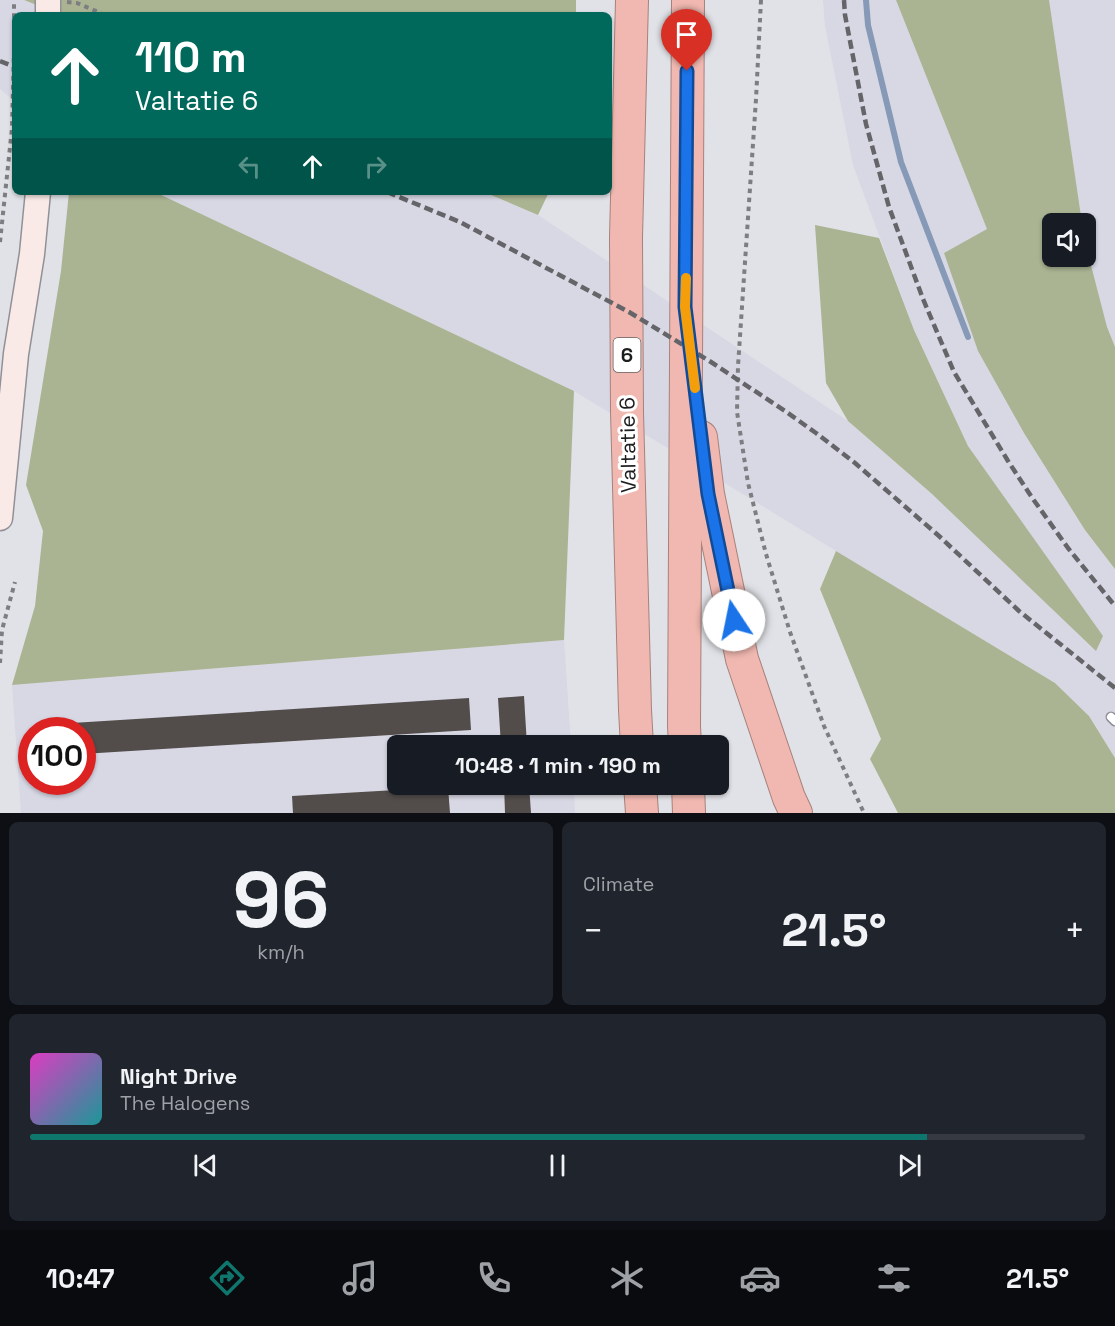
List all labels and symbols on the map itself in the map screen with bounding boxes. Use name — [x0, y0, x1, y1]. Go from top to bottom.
pin — [661, 9, 712, 71]
road number: 6 — [614, 338, 640, 372]
street label: Valtatie 6 — [613, 397, 642, 493]
position arrow — [702, 588, 766, 652]
speed limit sign: 100 — [18, 717, 96, 795]

